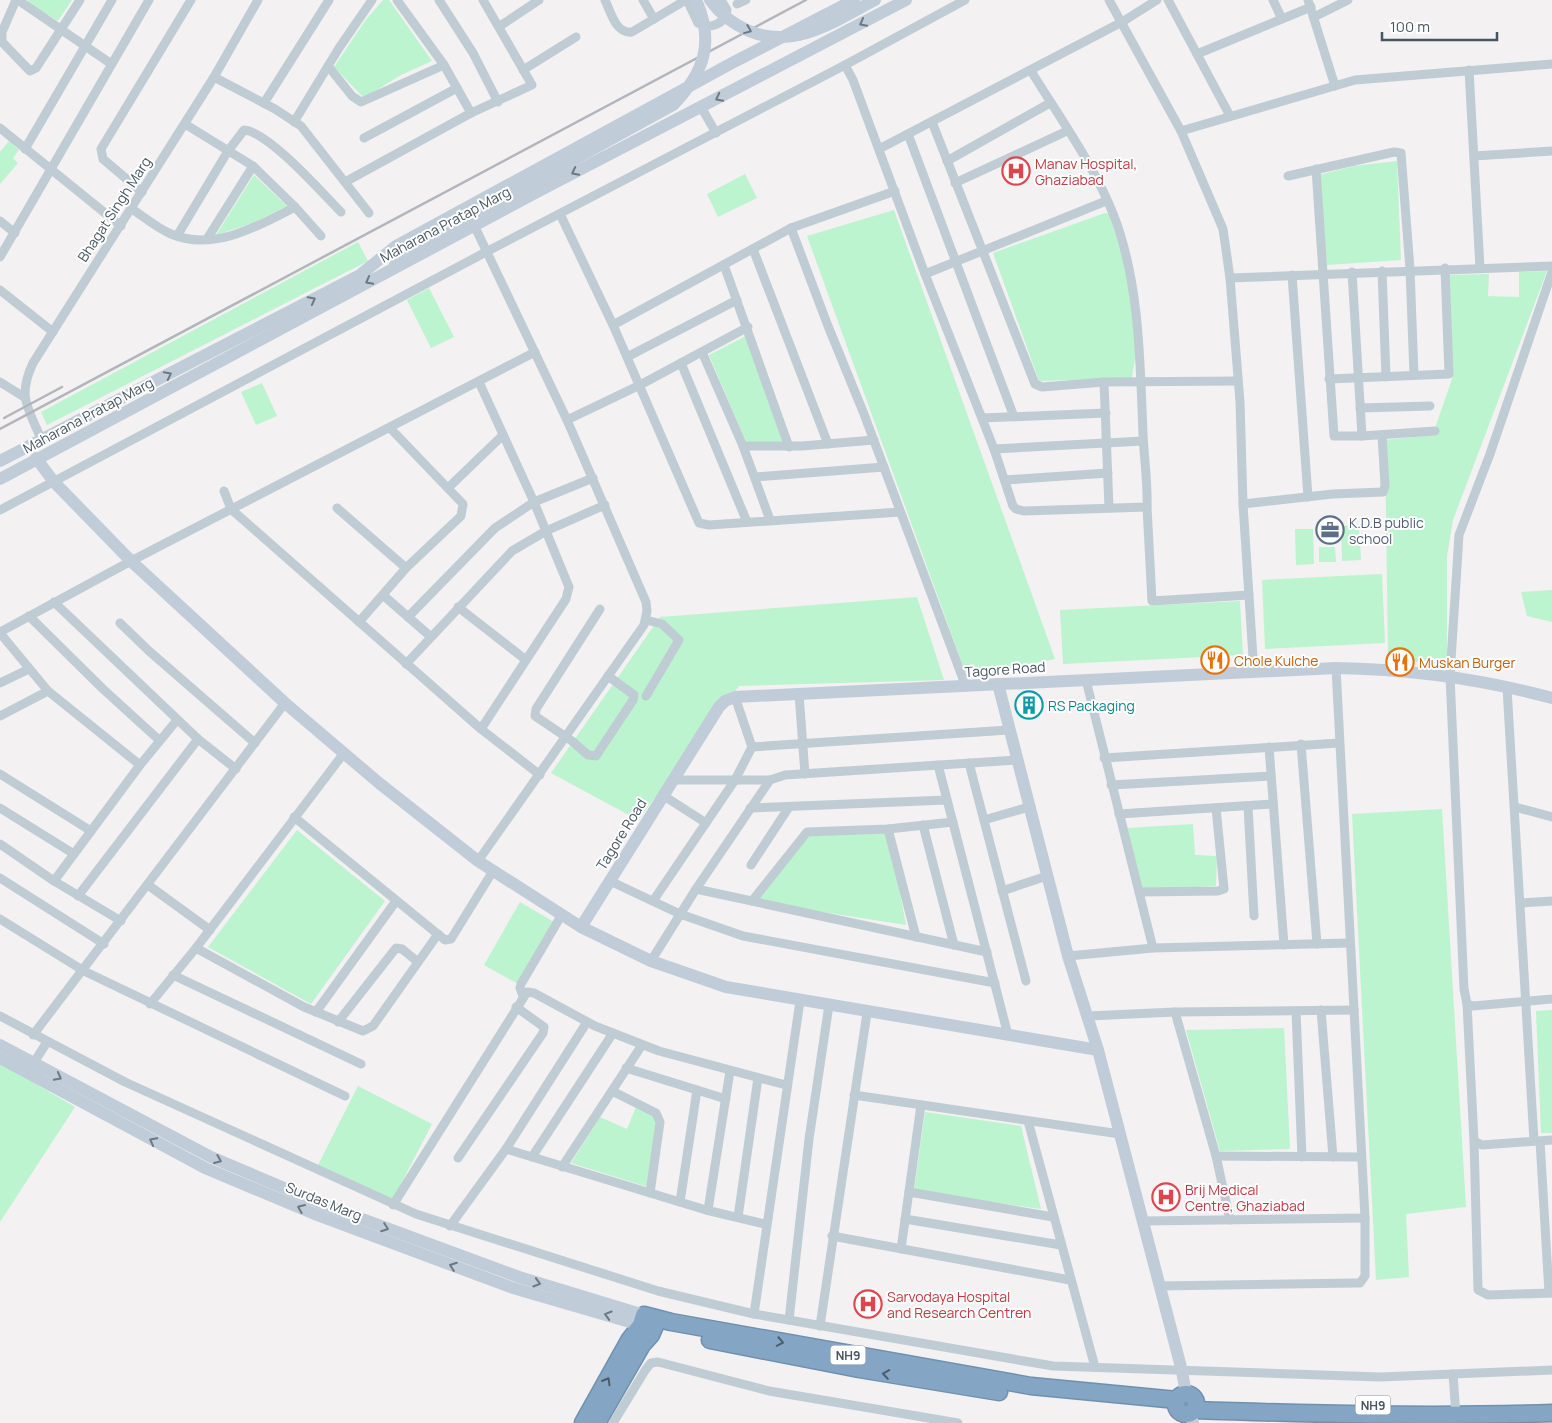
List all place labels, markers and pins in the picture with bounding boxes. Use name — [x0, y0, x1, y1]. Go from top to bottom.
place label: Manav Hospital, Ghaziabad — [1035, 154, 1137, 189]
hospital icon: Manav Hospital, Ghaziabad — [1001, 156, 1031, 186]
place label: K.D.B public school — [1349, 513, 1424, 548]
office icon: K.D.B public school — [1315, 515, 1345, 545]
restaurant icon: Chole Kulche — [1200, 645, 1230, 675]
restaurant icon: Muskan Burger — [1385, 647, 1415, 677]
place label: Chole Kulche — [1234, 651, 1319, 670]
place label: Muskan Burger — [1419, 653, 1515, 672]
building icon: RS Packaging — [1014, 690, 1044, 720]
place label: RS Packaging — [1048, 696, 1135, 715]
place label: Brij Medical Centre, Ghaziabad — [1185, 1180, 1305, 1215]
hospital icon: Brij Medical Centre, Ghaziabad — [1151, 1182, 1181, 1212]
place label: Sarvodaya Hospital and Research Centren — [887, 1287, 1031, 1322]
hospital icon: Sarvodaya Hospital and Research Centren — [853, 1289, 883, 1319]

